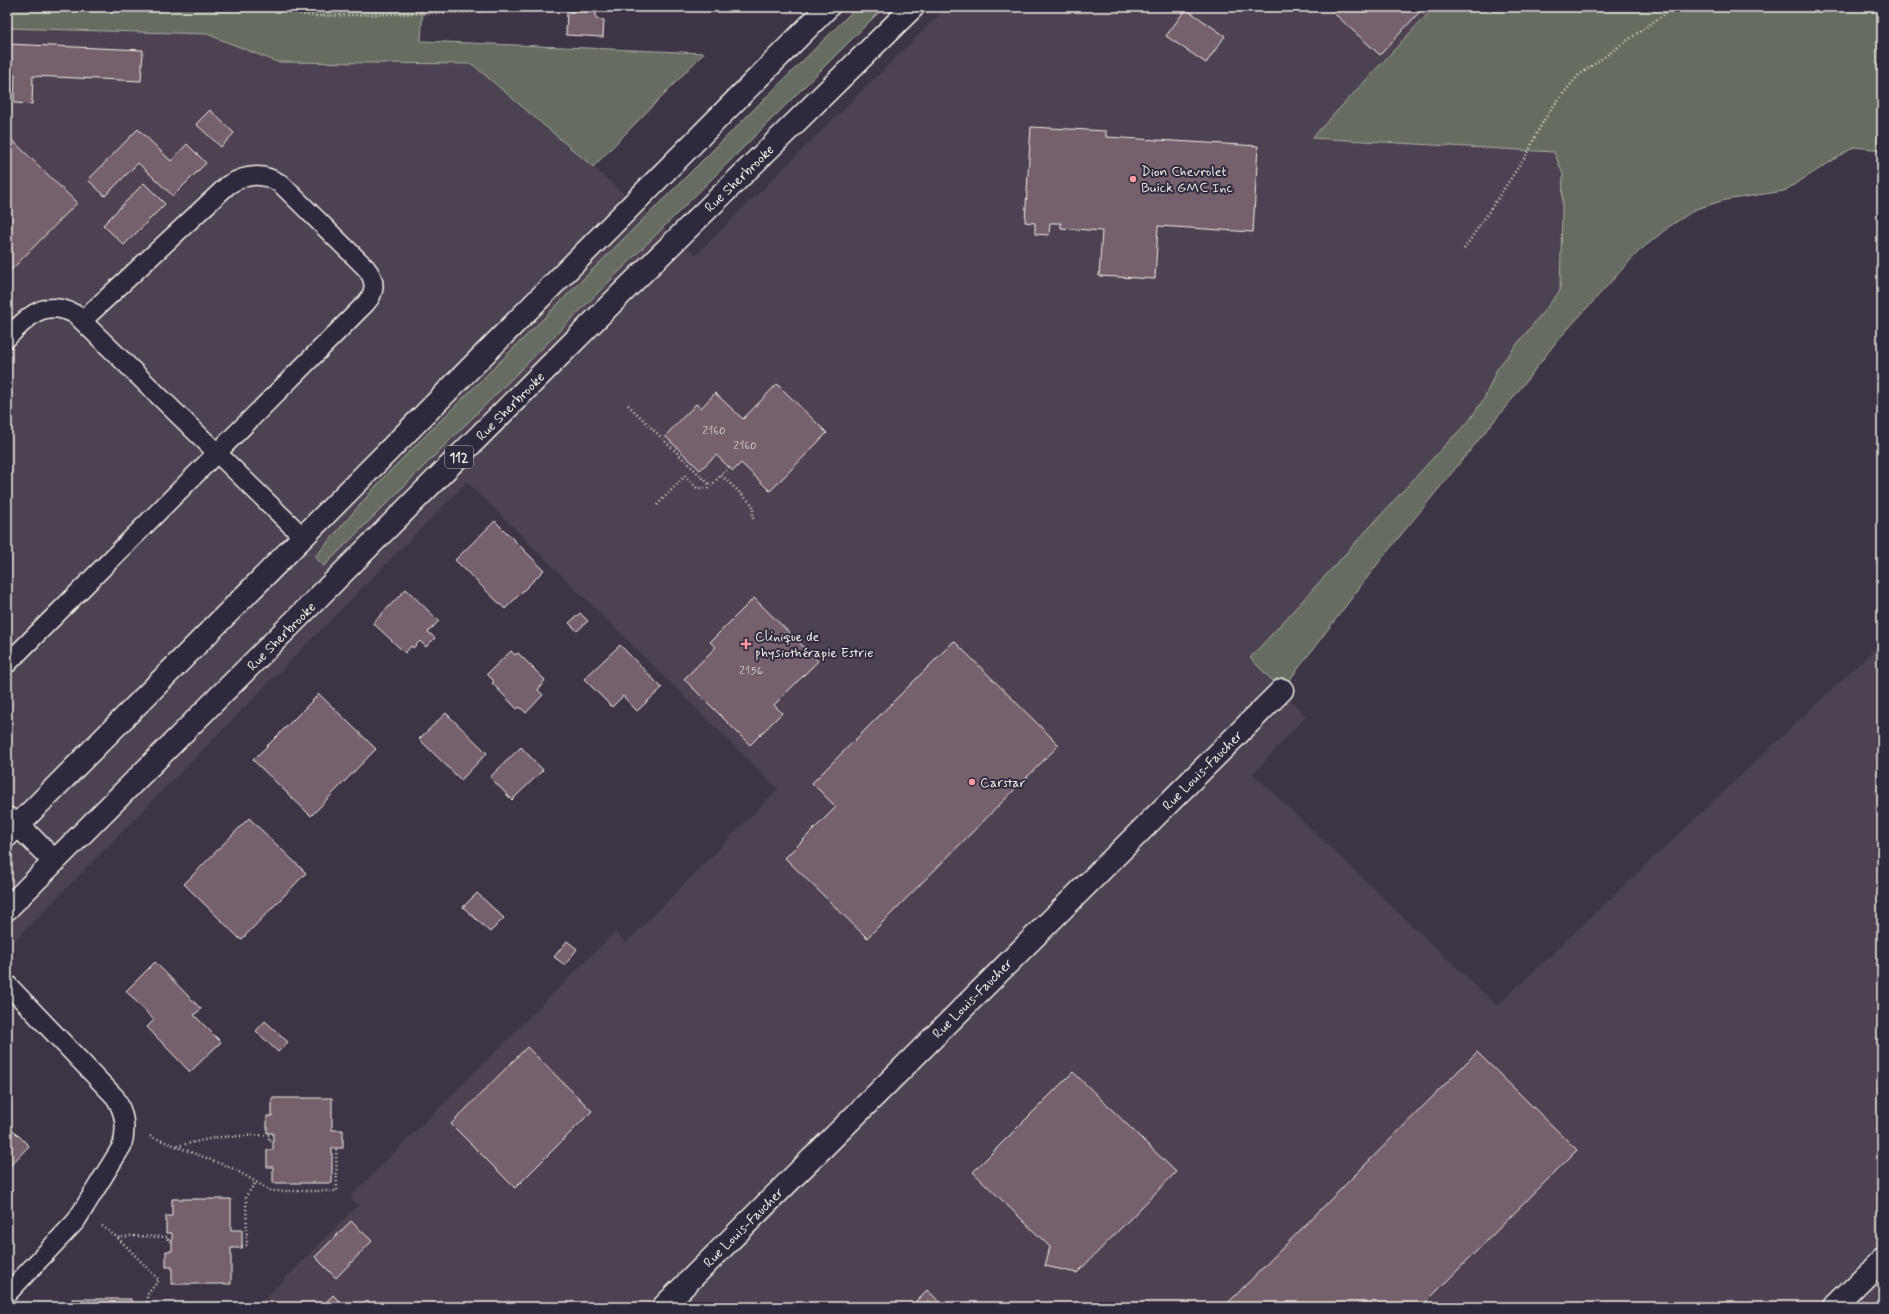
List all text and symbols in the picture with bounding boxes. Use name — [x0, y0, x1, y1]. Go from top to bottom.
street label: Rue Sherbrooke — [701, 141, 778, 217]
place label: Dion Chevrolet Buick GMC Inc — [1141, 163, 1234, 197]
marker: Dion Chevrolet Buick GMC Inc — [1128, 174, 1138, 184]
street label: Rue Sherbrooke — [472, 368, 549, 445]
house number: 2160 — [702, 423, 726, 439]
house number: 2160 — [733, 438, 757, 454]
road number: 112 — [445, 446, 473, 468]
street label: Rue Sherbrooke — [243, 598, 320, 675]
place label: Clinique de physiothérapie Estrie — [755, 628, 874, 662]
marker: Clinique de physiothérapie Estrie — [740, 638, 752, 650]
house number: 2156 — [739, 663, 763, 679]
street label: Rue Louis-Faucher — [1159, 727, 1247, 815]
place label: Carstar — [980, 774, 1026, 792]
marker: Carstar — [967, 777, 977, 787]
street label: Rue Louis-Faucher — [929, 955, 1017, 1043]
street label: Rue Louis-Faucher — [700, 1184, 788, 1272]

